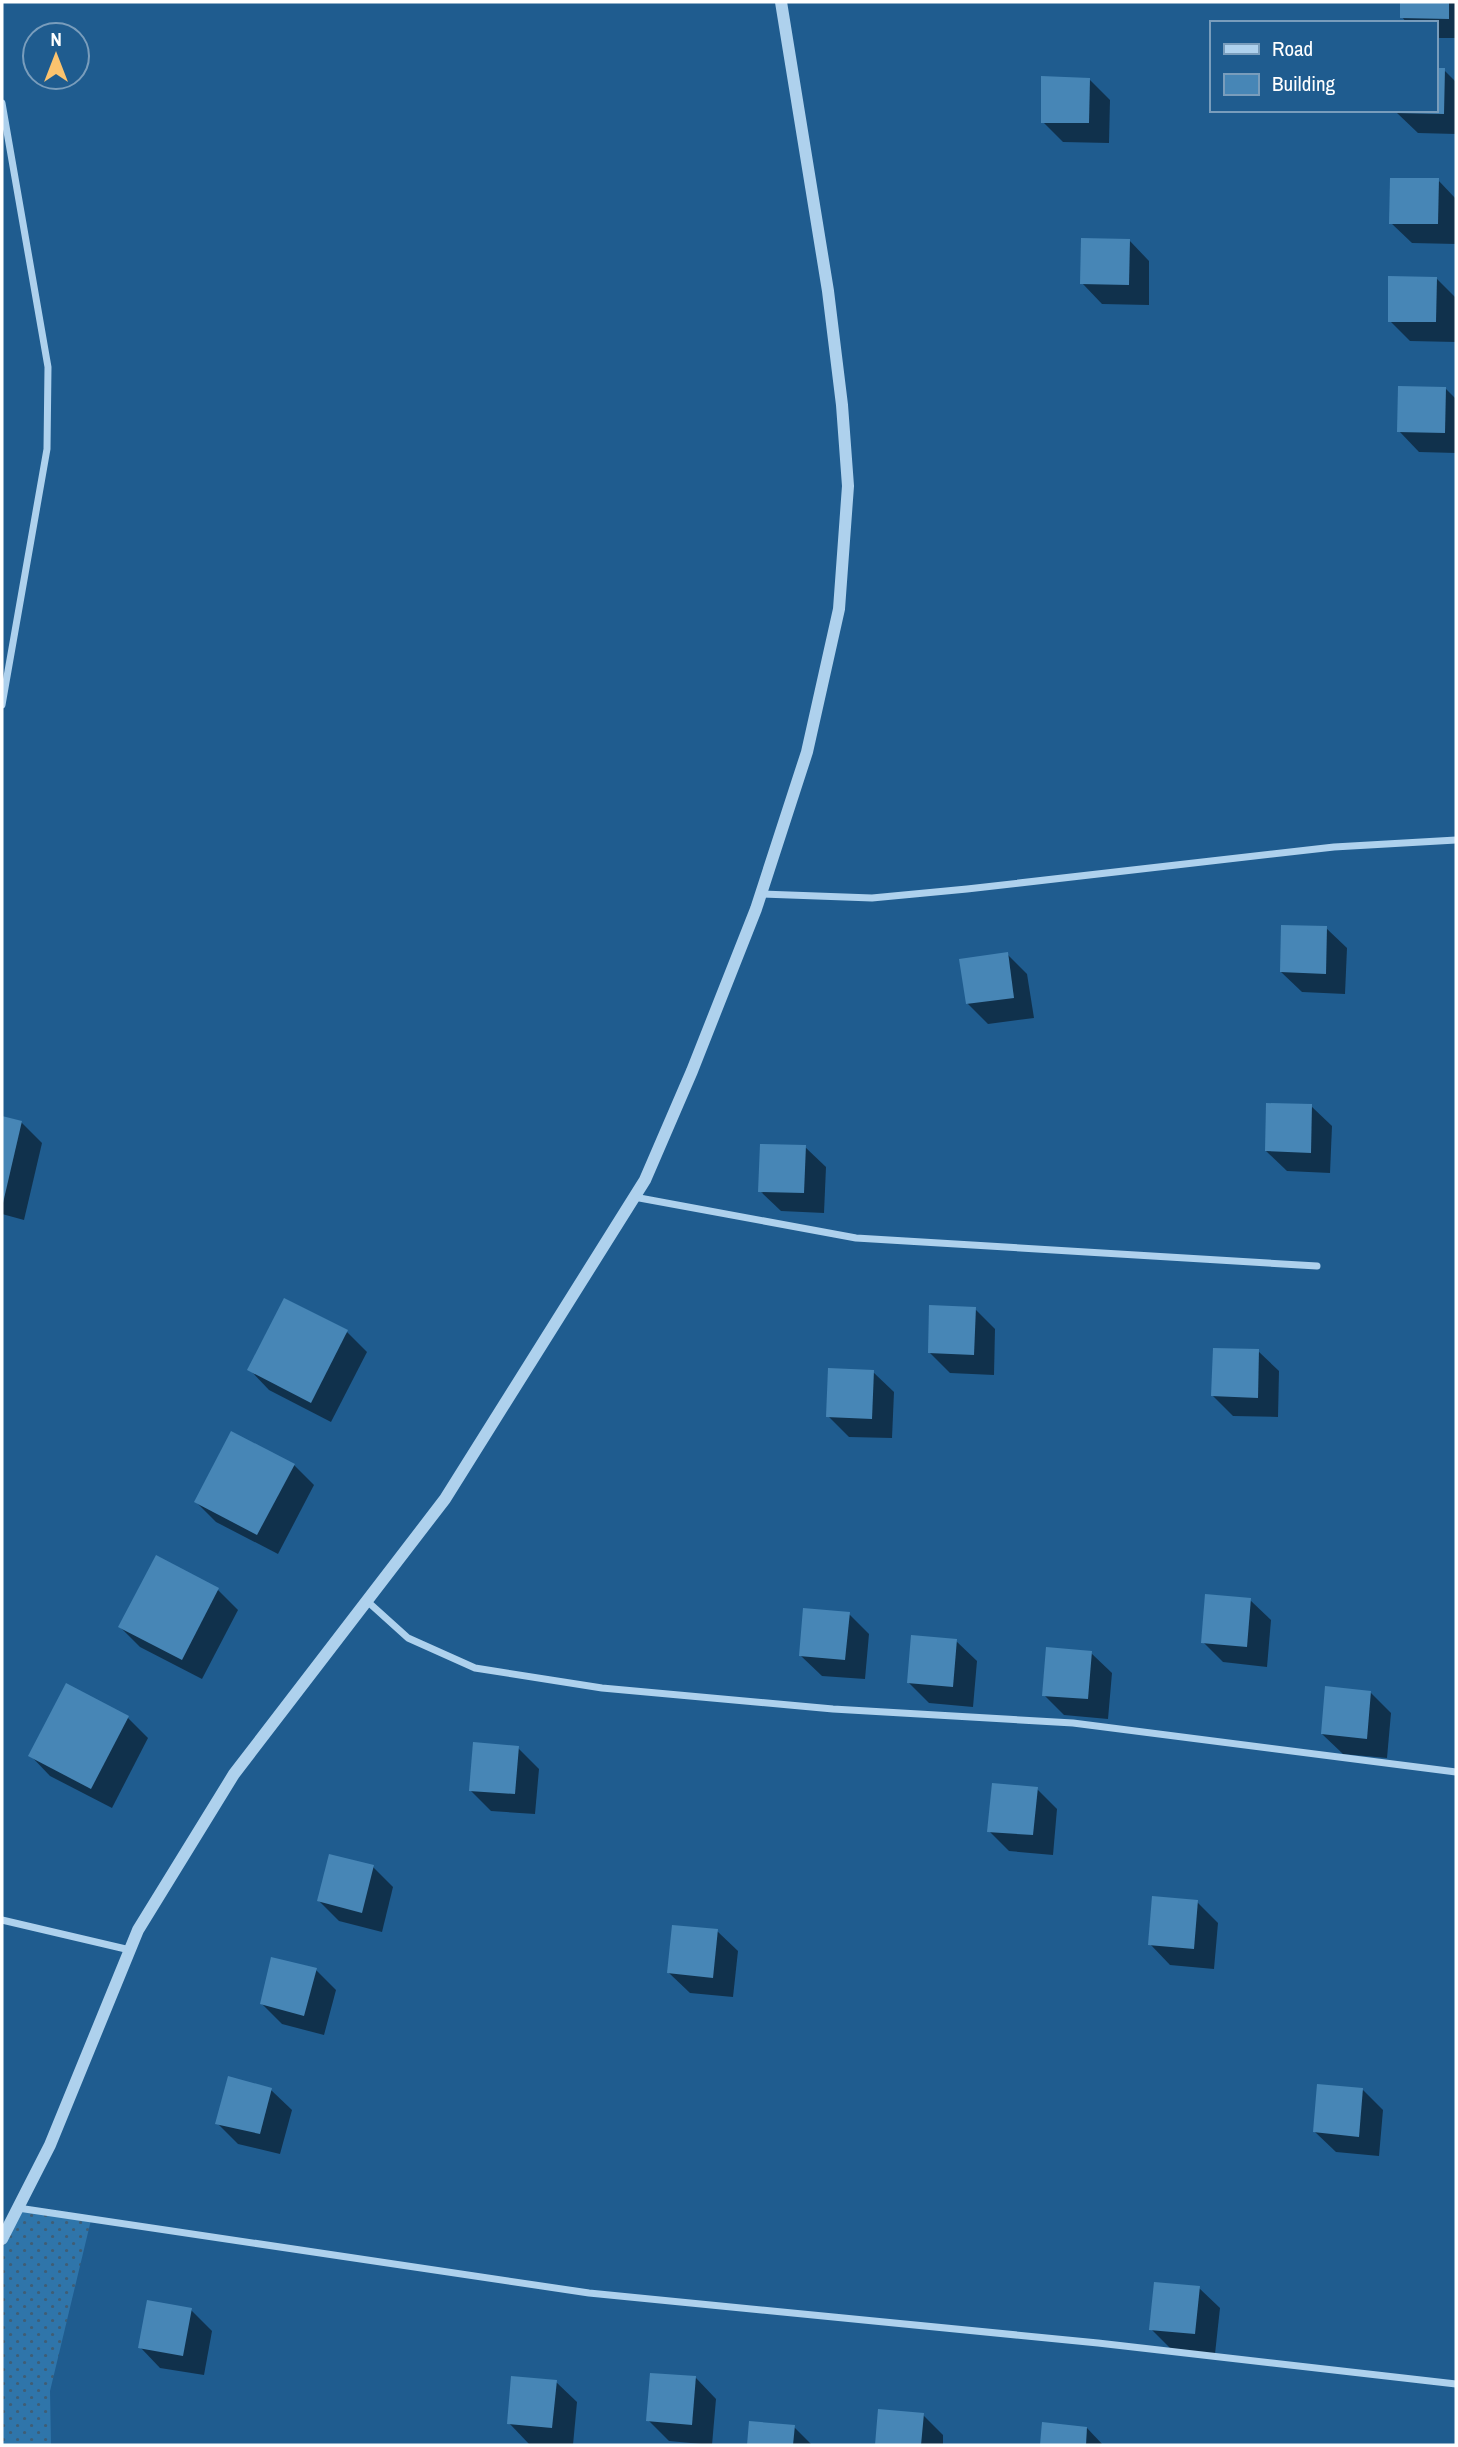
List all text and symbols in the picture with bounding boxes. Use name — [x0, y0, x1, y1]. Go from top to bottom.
north arrow — [21, 21, 91, 91]
legend — [1210, 21, 1437, 112]
text: N — [50, 26, 62, 52]
text: Road — [1272, 34, 1313, 63]
text: Building — [1272, 69, 1336, 98]

